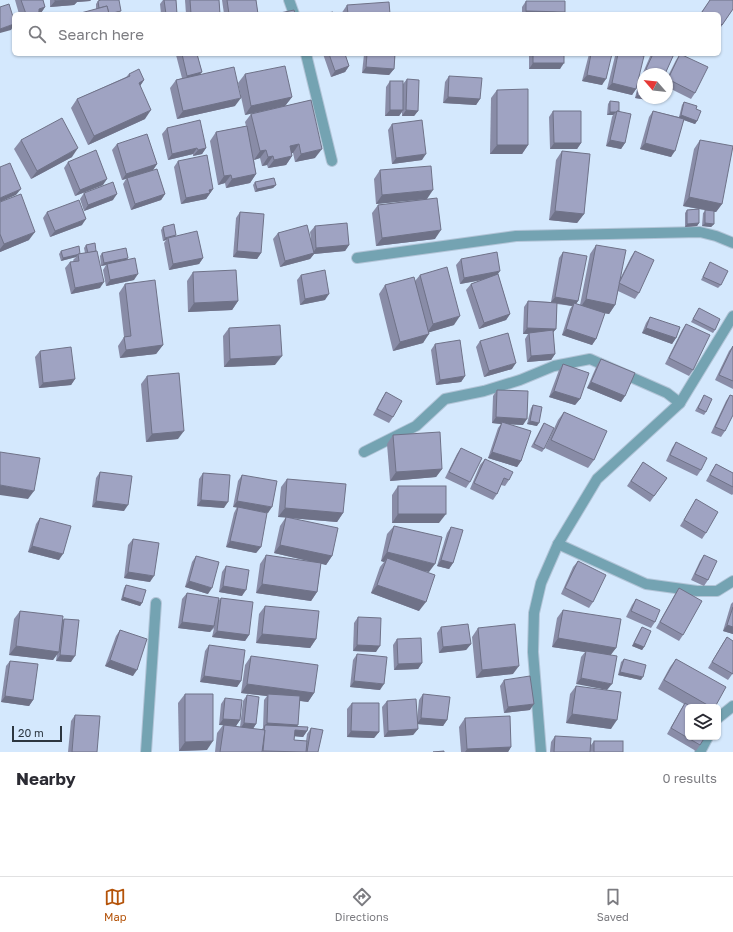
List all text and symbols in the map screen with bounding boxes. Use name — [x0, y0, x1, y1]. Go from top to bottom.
search box — [12, 12, 721, 56]
icon: search — [26, 23, 48, 45]
text: Search here — [58, 25, 144, 43]
north arrow — [637, 68, 673, 104]
map controls — [685, 704, 721, 740]
button: layers — [685, 704, 721, 740]
scale bar — [12, 724, 62, 743]
text: 20 m — [18, 726, 44, 739]
text: Nearby — [16, 768, 76, 789]
text: 0 results — [662, 770, 717, 786]
tab: Map — [104, 886, 127, 923]
tab: Directions — [335, 886, 389, 923]
tab: Saved — [597, 886, 629, 923]

